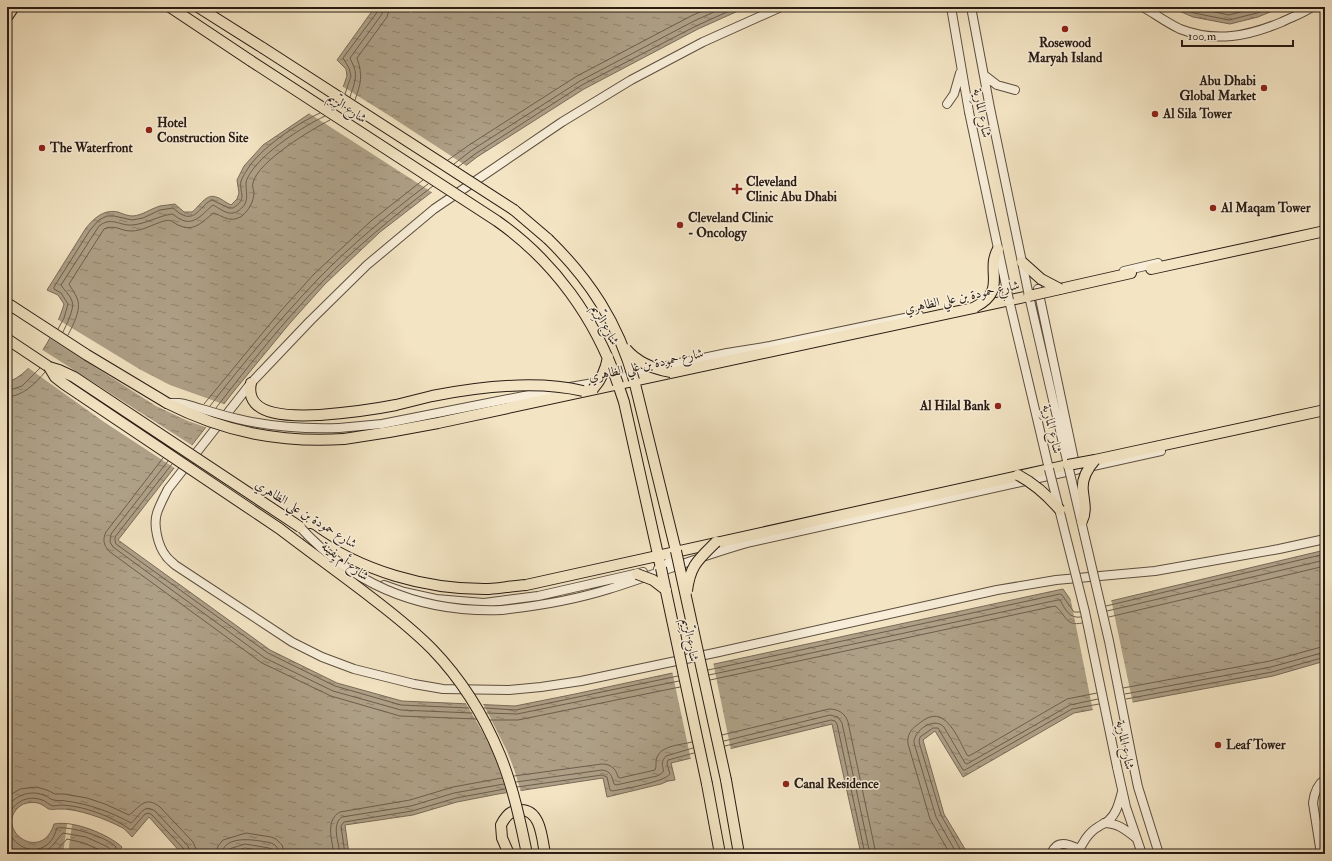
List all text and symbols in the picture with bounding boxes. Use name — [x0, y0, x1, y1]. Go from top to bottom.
scale bar — [1182, 22, 1293, 48]
marker: Rosewood Maryah Island — [1060, 24, 1070, 34]
text: 100 m — [1188, 29, 1217, 44]
place label: Rosewood Maryah Island — [1027, 35, 1103, 67]
place label: Abu Dhabi Global Market — [1179, 73, 1257, 104]
marker: Abu Dhabi Global Market — [1259, 83, 1269, 93]
street label: شارع المارِية — [966, 87, 995, 140]
street label: شارع الرِّيم — [323, 88, 371, 129]
place label: Al Sila Tower — [1162, 106, 1233, 122]
marker: Al Sila Tower — [1150, 109, 1160, 119]
place label: Hotel Construction Site — [157, 115, 249, 146]
marker: Hotel Construction Site — [144, 125, 154, 135]
place label: The Waterfront — [49, 140, 133, 156]
marker: The Waterfront — [37, 143, 47, 153]
place label: Cleveland Clinic Abu Dhabi — [746, 174, 837, 205]
marker: Cleveland Clinic Abu Dhabi — [731, 183, 743, 195]
place label: Al Maqam Tower — [1220, 200, 1312, 217]
marker: Al Maqam Tower — [1208, 203, 1218, 213]
place label: Cleveland Clinic - Oncology — [688, 210, 774, 242]
marker: Cleveland Clinic - Oncology — [675, 220, 685, 230]
street label: شارع حمودة بن علي الظاهري — [903, 277, 1022, 322]
street label: شارع الرِّيم — [585, 301, 624, 349]
street label: شارع حمودة بن علي الظاهري — [587, 345, 706, 390]
place label: Al Hilal Bank — [919, 398, 991, 414]
marker: Al Hilal Bank — [993, 401, 1003, 411]
street label: شارع المارِية — [1036, 403, 1065, 456]
street label: شارع حمودة بن علي الظاهري — [249, 476, 360, 556]
street label: شارع أم يِفينة — [316, 537, 373, 587]
street label: شارع الرِّيم — [675, 617, 704, 664]
street label: شارع المارِية — [1109, 719, 1138, 772]
place label: Leaf Tower — [1226, 737, 1287, 753]
marker: Leaf Tower — [1213, 740, 1223, 750]
place label: Canal Residence — [794, 776, 879, 792]
marker: Canal Residence — [781, 779, 791, 789]

